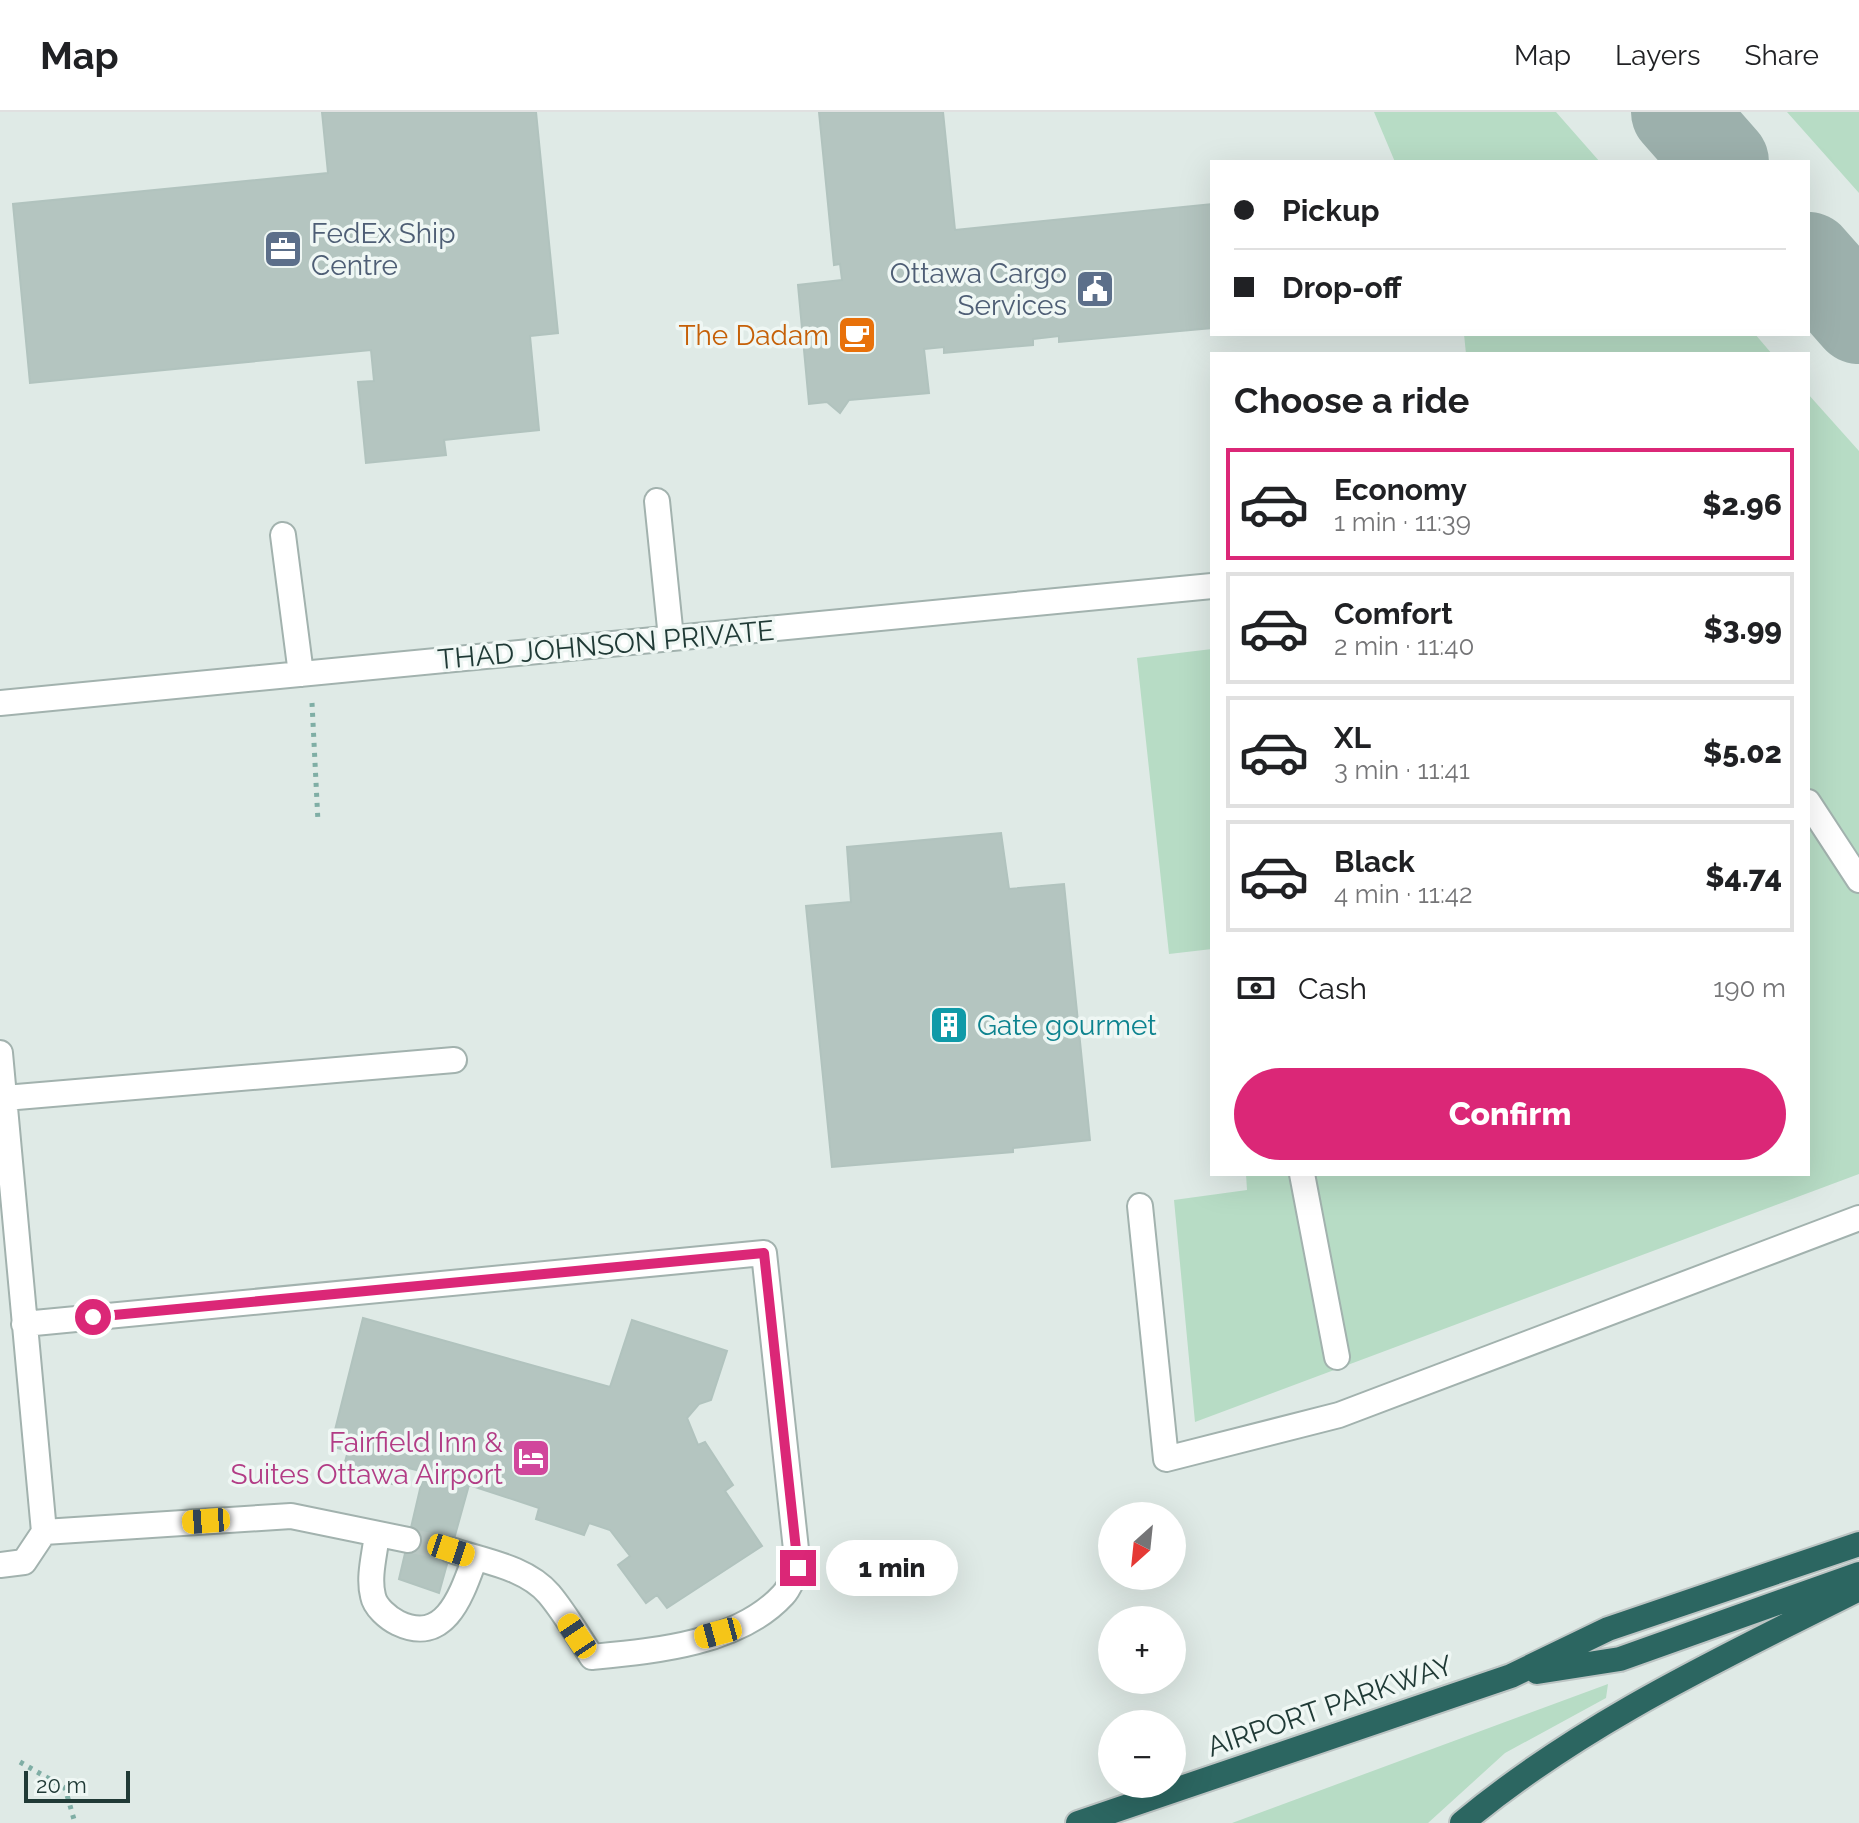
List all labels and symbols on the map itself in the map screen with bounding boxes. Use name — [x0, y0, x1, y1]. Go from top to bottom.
place label: FedEx Ship Centre — [311, 217, 455, 282]
office icon: FedEx Ship Centre — [262, 228, 304, 270]
place label: Ottawa Cargo Services — [890, 257, 1067, 322]
public building icon: Ottawa Cargo Services — [1074, 268, 1116, 310]
cafe icon: The Dadam — [836, 314, 878, 356]
place label: The Dadam — [678, 319, 829, 352]
street label: THAD JOHNSON PRIVATE — [436, 614, 776, 676]
building icon: Gate gourmet — [928, 1004, 970, 1046]
place label: Gate gourmet — [977, 1009, 1157, 1042]
route start — [75, 1299, 111, 1335]
place label: Fairfield Inn & Suites Ottawa Airport — [230, 1426, 504, 1491]
hotel icon: Fairfield Inn & Suites Ottawa Airport — [510, 1437, 552, 1479]
north arrow — [1098, 1502, 1186, 1590]
car — [181, 1507, 231, 1535]
car — [424, 1531, 478, 1569]
callout: 1 min — [826, 1540, 958, 1596]
route end — [780, 1550, 816, 1586]
car — [554, 1609, 600, 1663]
car — [692, 1615, 744, 1651]
street label: AIRPORT PARKWAY — [1203, 1648, 1457, 1764]
scale bar — [24, 1767, 130, 1803]

